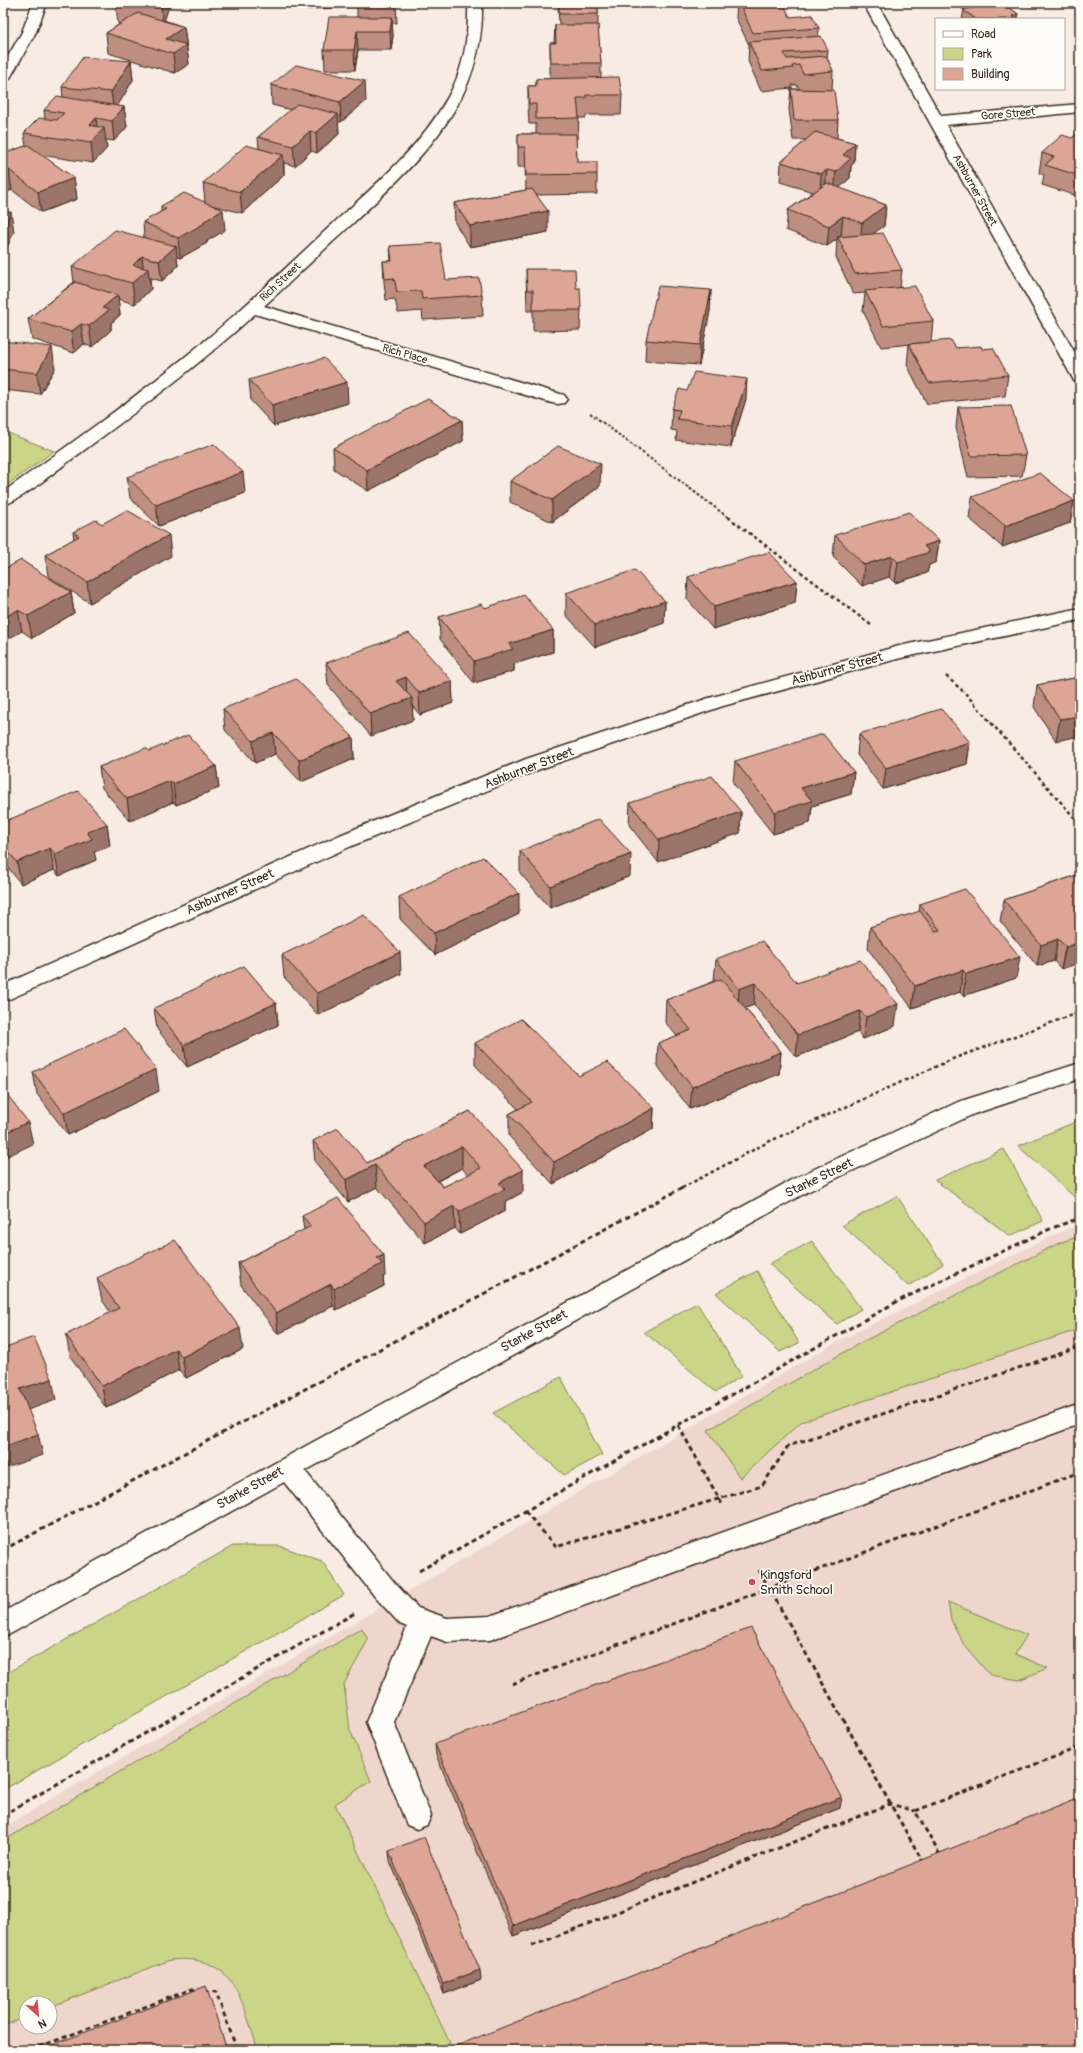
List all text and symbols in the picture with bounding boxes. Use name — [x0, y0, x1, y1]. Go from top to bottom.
legend — [935, 18, 1065, 90]
text: Road — [971, 27, 996, 42]
text: Park — [971, 47, 992, 62]
text: Building — [971, 67, 1010, 82]
street label: Gore Street — [980, 105, 1036, 123]
street label: Ashburner Street — [950, 152, 1000, 229]
street label: Rich Street — [257, 259, 304, 304]
street label: Rich Place — [381, 341, 430, 367]
street label: Ashburner Street — [789, 649, 885, 689]
street label: Ashburner Street — [482, 743, 577, 792]
street label: Ashburner Street — [184, 865, 277, 919]
street label: Starke Street — [782, 1154, 856, 1201]
street label: Starke Street — [498, 1306, 571, 1356]
street label: Starke Street — [214, 1463, 287, 1513]
place label: Kingsford Smith School — [760, 1567, 833, 1598]
marker: Kingsford Smith School — [747, 1577, 757, 1587]
north arrow — [18, 1995, 58, 2035]
text: N — [36, 2016, 49, 2031]

